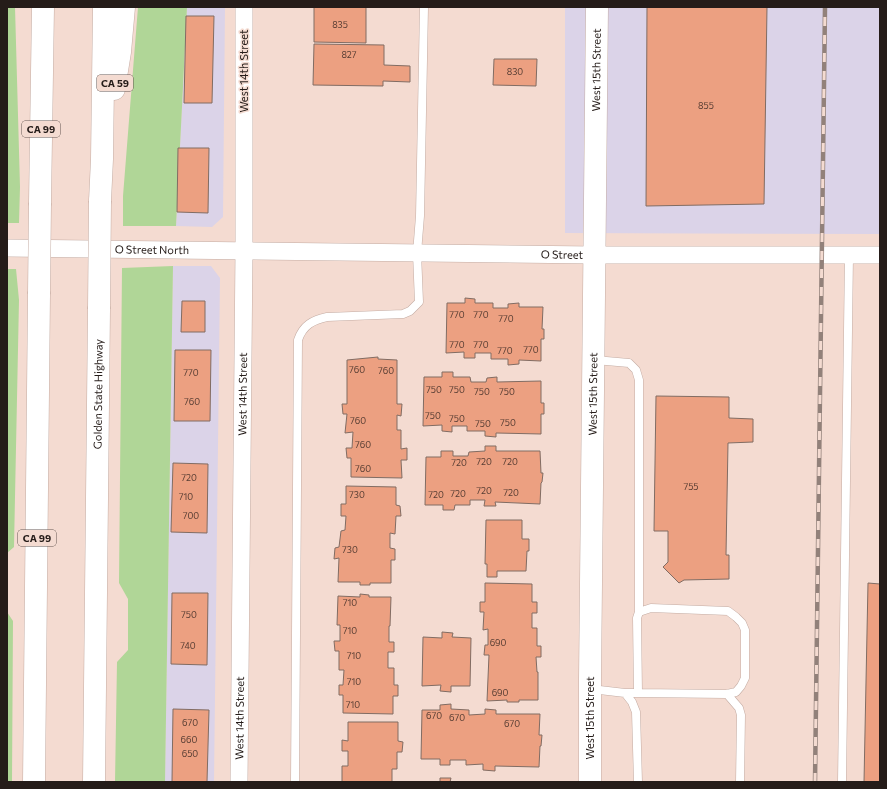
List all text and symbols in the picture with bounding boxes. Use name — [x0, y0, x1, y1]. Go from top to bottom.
house number: 835 — [332, 19, 348, 30]
street label: West 15th Street — [589, 28, 603, 112]
street label: West 14th Street — [237, 29, 250, 113]
house number: 827 — [341, 49, 357, 60]
house number: 830 — [507, 66, 523, 77]
road number: CA 59 — [97, 75, 133, 91]
house number: 855 — [698, 100, 714, 111]
road number: CA 99 — [22, 121, 60, 137]
street label: O Street North — [115, 242, 189, 256]
street label: O Street — [541, 247, 584, 261]
house number: 770 — [449, 309, 465, 320]
house number: 770 — [473, 309, 489, 320]
house number: 770 — [498, 313, 514, 324]
street label: Golden State Highway — [91, 338, 105, 449]
house number: 770 — [449, 339, 465, 350]
house number: 770 — [473, 339, 489, 350]
house number: 770 — [523, 344, 539, 355]
house number: 770 — [497, 345, 513, 356]
street label: West 14th Street — [235, 352, 249, 436]
street label: West 15th Street — [586, 352, 599, 436]
house number: 760 — [349, 364, 365, 375]
house number: 760 — [378, 365, 394, 376]
house number: 770 — [183, 367, 199, 378]
house number: 750 — [426, 384, 442, 395]
house number: 750 — [449, 384, 465, 395]
house number: 750 — [474, 386, 490, 397]
house number: 750 — [499, 386, 515, 397]
house number: 760 — [184, 396, 200, 407]
house number: 750 — [425, 410, 441, 421]
house number: 750 — [449, 413, 465, 424]
house number: 760 — [350, 415, 366, 426]
house number: 750 — [500, 417, 516, 428]
house number: 750 — [475, 418, 491, 429]
house number: 760 — [355, 439, 371, 450]
house number: 720 — [476, 456, 492, 467]
house number: 720 — [502, 456, 518, 467]
house number: 720 — [451, 457, 467, 468]
house number: 760 — [355, 463, 371, 474]
house number: 720 — [181, 472, 197, 483]
house number: 755 — [683, 481, 699, 492]
house number: 720 — [476, 485, 492, 496]
house number: 720 — [503, 487, 519, 498]
house number: 720 — [450, 488, 466, 499]
house number: 730 — [349, 489, 365, 500]
house number: 720 — [428, 489, 444, 500]
house number: 710 — [179, 491, 193, 502]
house number: 700 — [183, 510, 199, 521]
road number: CA 99 — [18, 530, 56, 546]
house number: 730 — [342, 544, 358, 555]
house number: 710 — [343, 597, 357, 608]
house number: 750 — [181, 609, 197, 620]
house number: 710 — [343, 625, 357, 636]
house number: 690 — [490, 637, 506, 648]
house number: 740 — [180, 640, 196, 651]
house number: 710 — [347, 650, 361, 661]
street label: West 14th Street — [232, 676, 246, 760]
house number: 710 — [347, 676, 361, 687]
street label: West 15th Street — [583, 676, 596, 759]
house number: 690 — [492, 687, 508, 698]
house number: 710 — [346, 699, 360, 710]
house number: 670 — [426, 710, 442, 721]
house number: 670 — [449, 712, 465, 723]
house number: 670 — [182, 717, 198, 728]
house number: 670 — [504, 718, 520, 729]
house number: 660 — [181, 734, 198, 745]
house number: 650 — [182, 748, 198, 759]

